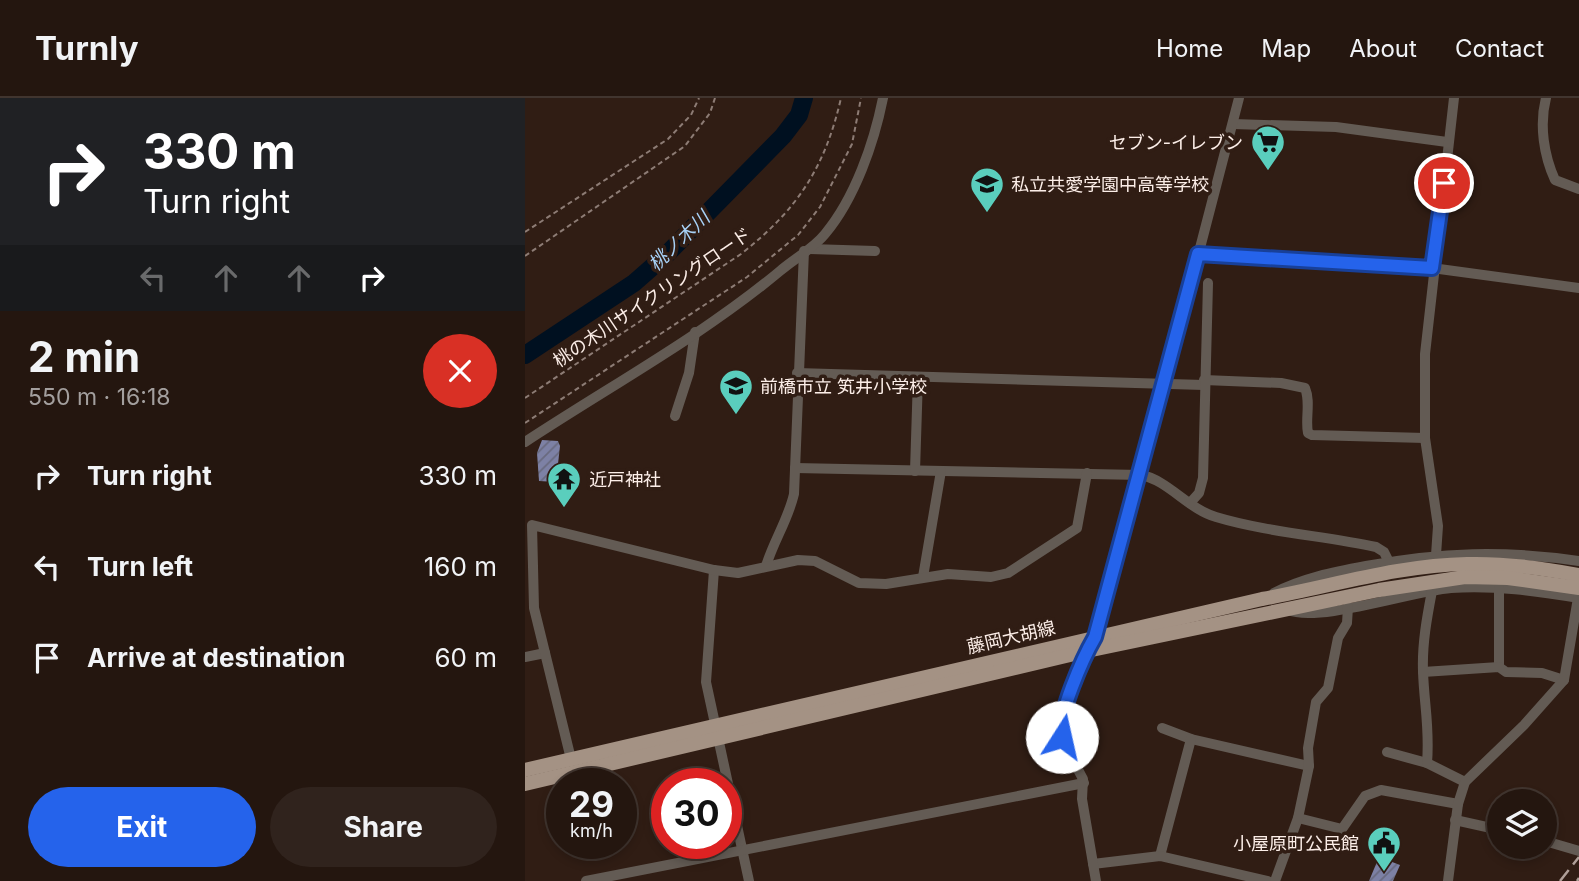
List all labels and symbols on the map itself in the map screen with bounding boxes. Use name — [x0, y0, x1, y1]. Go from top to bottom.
supermarket icon: セブン-イレブン — [1249, 123, 1287, 172]
place label: セブン-イレブン — [1109, 132, 1243, 153]
pin — [1414, 153, 1474, 213]
school or university icon: 私立共愛学園中高等学校 — [968, 165, 1006, 214]
place label: 私立共愛学園中高等学校 — [1011, 174, 1209, 195]
water label: 桃ノ木川 — [644, 205, 716, 276]
street label: 桃の木川サイクリングロード — [549, 223, 755, 371]
school or university icon: 前橋市立 笂井小学校 — [717, 367, 755, 416]
place label: 前橋市立 笂井小学校 — [760, 376, 927, 397]
temple icon: 近戸神社 — [545, 460, 583, 509]
place label: 近戸神社 — [589, 469, 661, 490]
street label: 藤岡大胡線 — [965, 617, 1057, 657]
position arrow — [1025, 700, 1099, 774]
speed limit sign: 30 — [651, 768, 742, 859]
public building icon: 小屋原町公民館 — [1365, 824, 1403, 873]
place label: 小屋原町公民館 — [1233, 833, 1359, 854]

